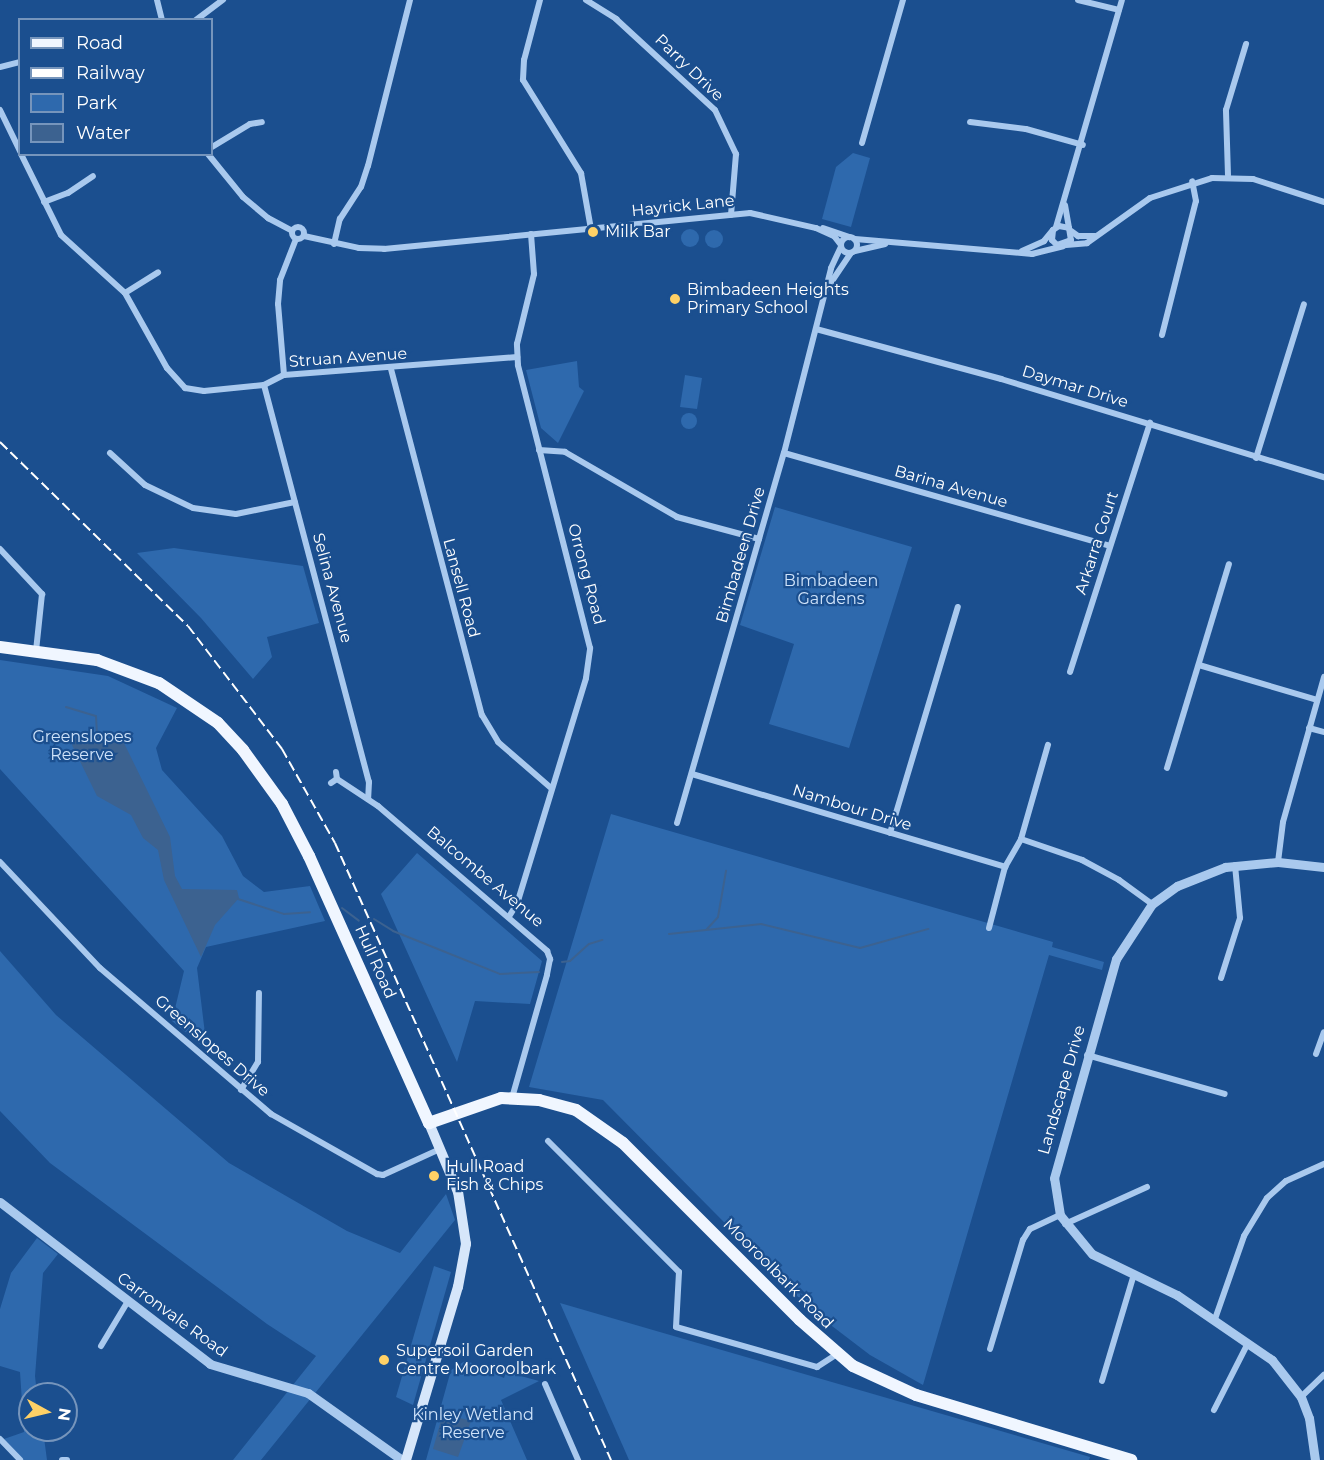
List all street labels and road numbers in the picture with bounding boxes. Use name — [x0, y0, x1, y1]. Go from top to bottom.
street label: Parry Drive — [651, 31, 727, 105]
street label: Hayrick Lane — [631, 191, 735, 221]
street label: Struan Avenue — [288, 344, 408, 372]
street label: Daymar Drive — [1020, 362, 1130, 412]
street label: Barina Avenue — [892, 462, 1010, 512]
street label: Bimbadeen Drive — [712, 485, 770, 625]
street label: Arkarra Court — [1071, 489, 1123, 597]
street label: Orrong Road — [563, 521, 609, 627]
street label: Selina Avenue — [308, 531, 356, 645]
street label: Lansell Road — [439, 536, 483, 640]
street label: Nambour Drive — [790, 781, 914, 835]
street label: Balcombe Avenue — [423, 822, 547, 932]
street label: Hull Road — [350, 922, 400, 1002]
street label: Greenslopes Drive — [151, 991, 273, 1101]
street label: Landscape Drive — [1034, 1023, 1090, 1157]
street label: Mooroolbark Road — [719, 1215, 837, 1333]
street label: Carronvale Road — [113, 1269, 231, 1361]

